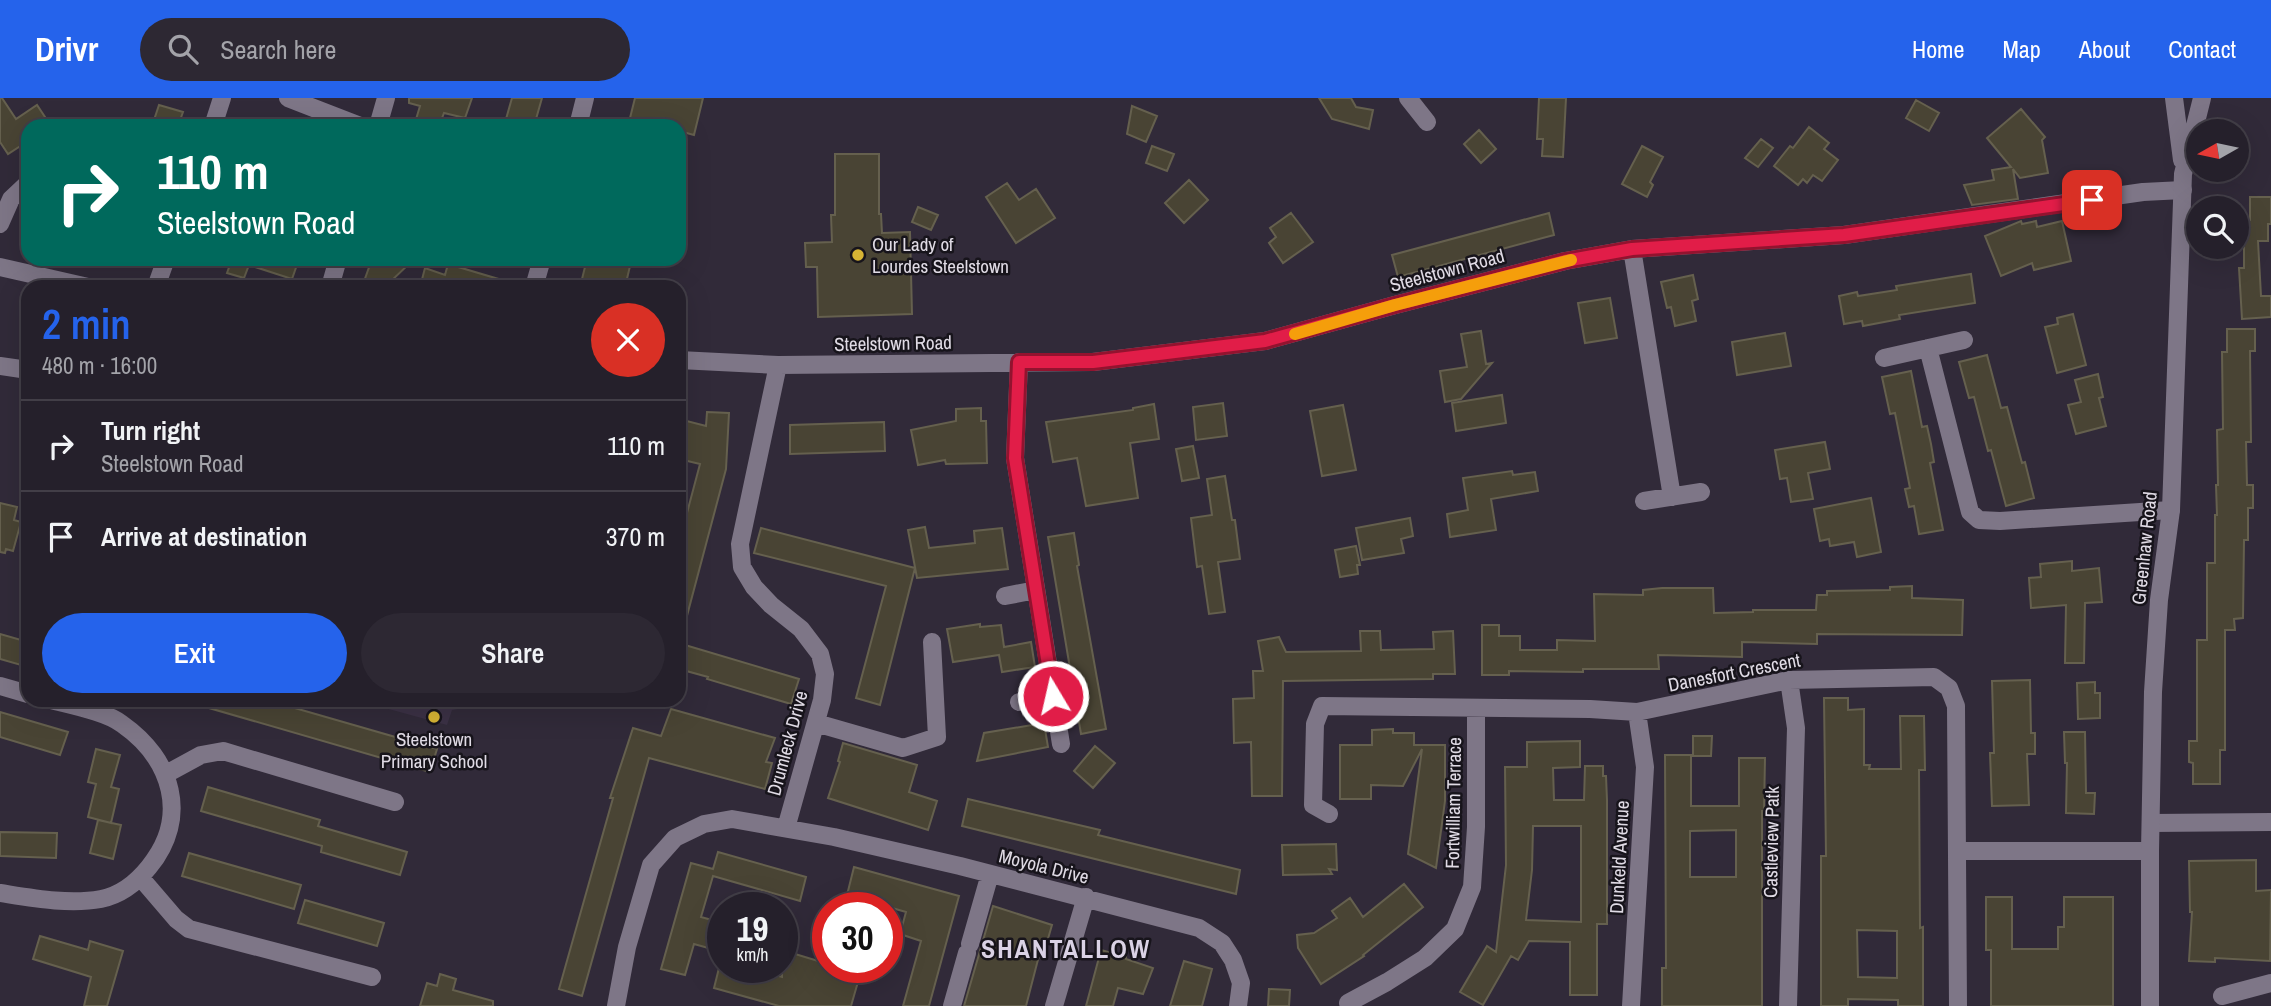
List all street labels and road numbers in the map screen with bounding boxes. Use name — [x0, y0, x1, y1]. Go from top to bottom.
street label: Steelstown Road — [1387, 242, 1507, 298]
street label: Steelstown Road — [834, 329, 952, 357]
street label: Greenhaw Road — [2125, 490, 2163, 606]
street label: Danesfort Crescent — [1666, 646, 1803, 698]
street label: Drumleck Drive — [761, 688, 813, 798]
street label: Fortwilliam Terrace — [1439, 737, 1467, 869]
street label: Castleview Patk — [1757, 786, 1785, 898]
street label: Dunkeld Avenue — [1603, 800, 1635, 914]
street label: Moyola Drive — [996, 842, 1092, 890]

